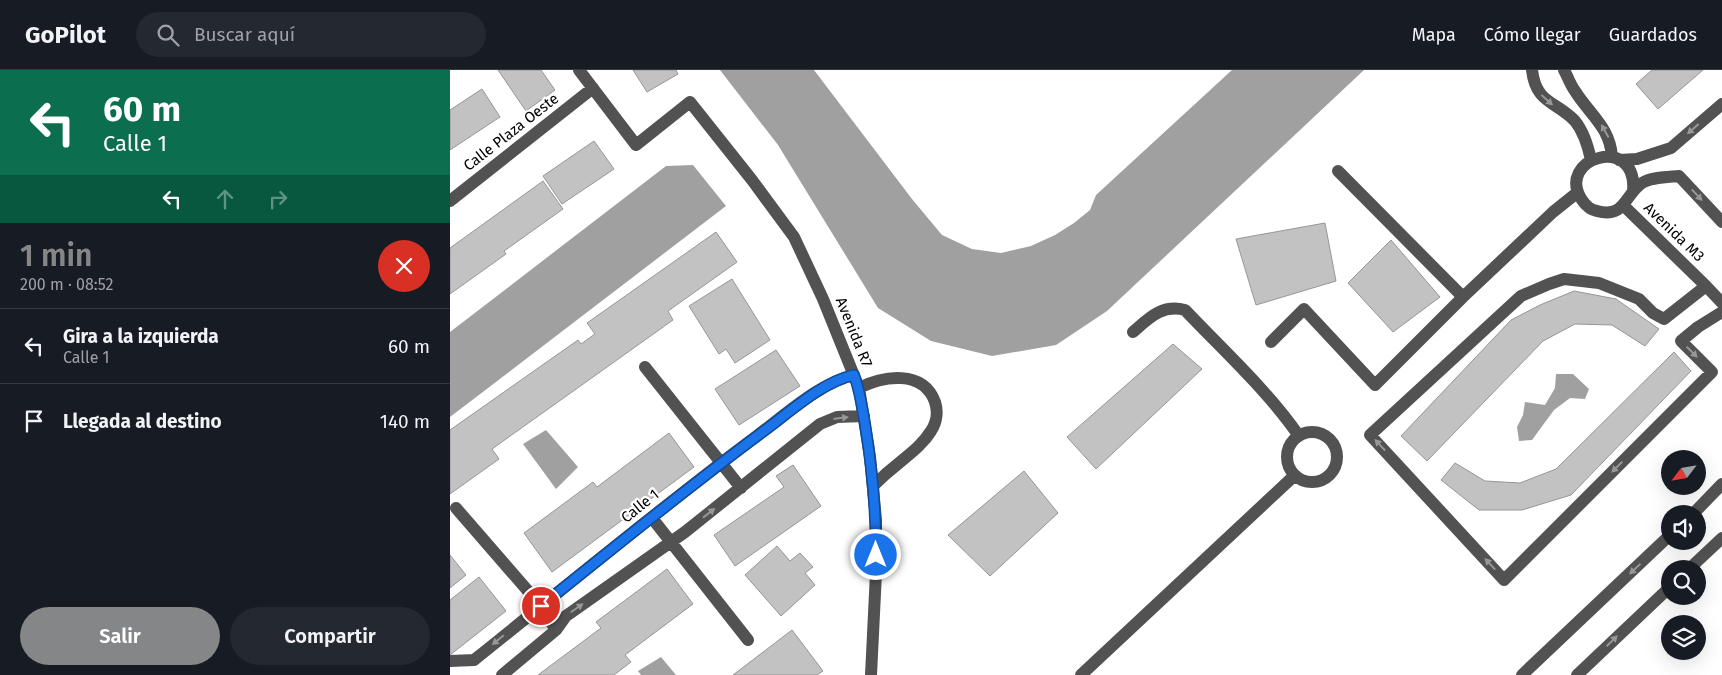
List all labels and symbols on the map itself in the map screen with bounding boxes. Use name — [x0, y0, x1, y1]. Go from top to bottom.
street label: Calle Plaza Oeste — [460, 89, 562, 175]
one-way arrow — [1541, 94, 1553, 106]
one-way arrow — [1687, 123, 1699, 135]
one-way arrow — [1600, 124, 1609, 138]
one-way arrow — [1691, 188, 1703, 200]
street label: Avenida M3 — [1640, 199, 1708, 265]
street label: Avenida R7 — [832, 294, 876, 370]
one-way arrow — [1686, 346, 1698, 358]
one-way arrow — [834, 414, 850, 422]
one-way arrow — [1374, 440, 1386, 452]
north arrow — [1661, 450, 1706, 495]
one-way arrow — [1611, 461, 1623, 473]
street label: Calle 1 — [617, 485, 663, 527]
one-way arrow — [703, 508, 716, 518]
position arrow — [849, 528, 901, 580]
one-way arrow — [1484, 559, 1496, 571]
one-way arrow — [1629, 563, 1641, 575]
pin — [520, 585, 562, 627]
one-way arrow — [571, 603, 584, 613]
one-way arrow — [492, 635, 505, 646]
one-way arrow — [1606, 635, 1618, 647]

